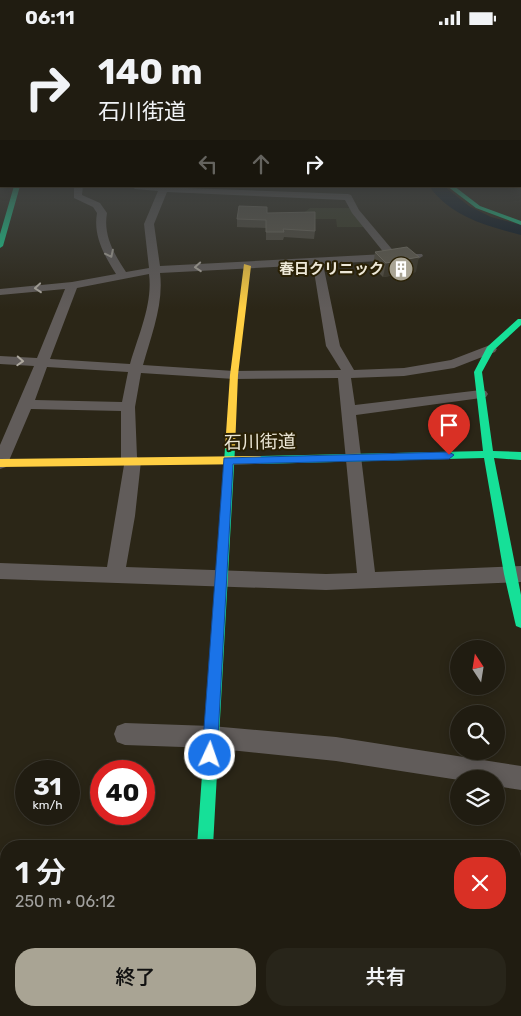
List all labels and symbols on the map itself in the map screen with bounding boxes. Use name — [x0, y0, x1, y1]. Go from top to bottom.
one-way arrow — [103, 249, 114, 258]
building icon: 春日クリニック — [388, 256, 414, 282]
place label: 春日クリニック — [279, 260, 384, 278]
one-way arrow — [194, 262, 202, 273]
one-way arrow — [33, 282, 41, 293]
one-way arrow — [17, 355, 25, 366]
pin — [428, 404, 470, 455]
street label: 石川街道 — [224, 430, 296, 454]
north arrow — [450, 640, 505, 695]
position arrow — [183, 728, 235, 780]
speed limit sign: 40 — [90, 760, 155, 825]

